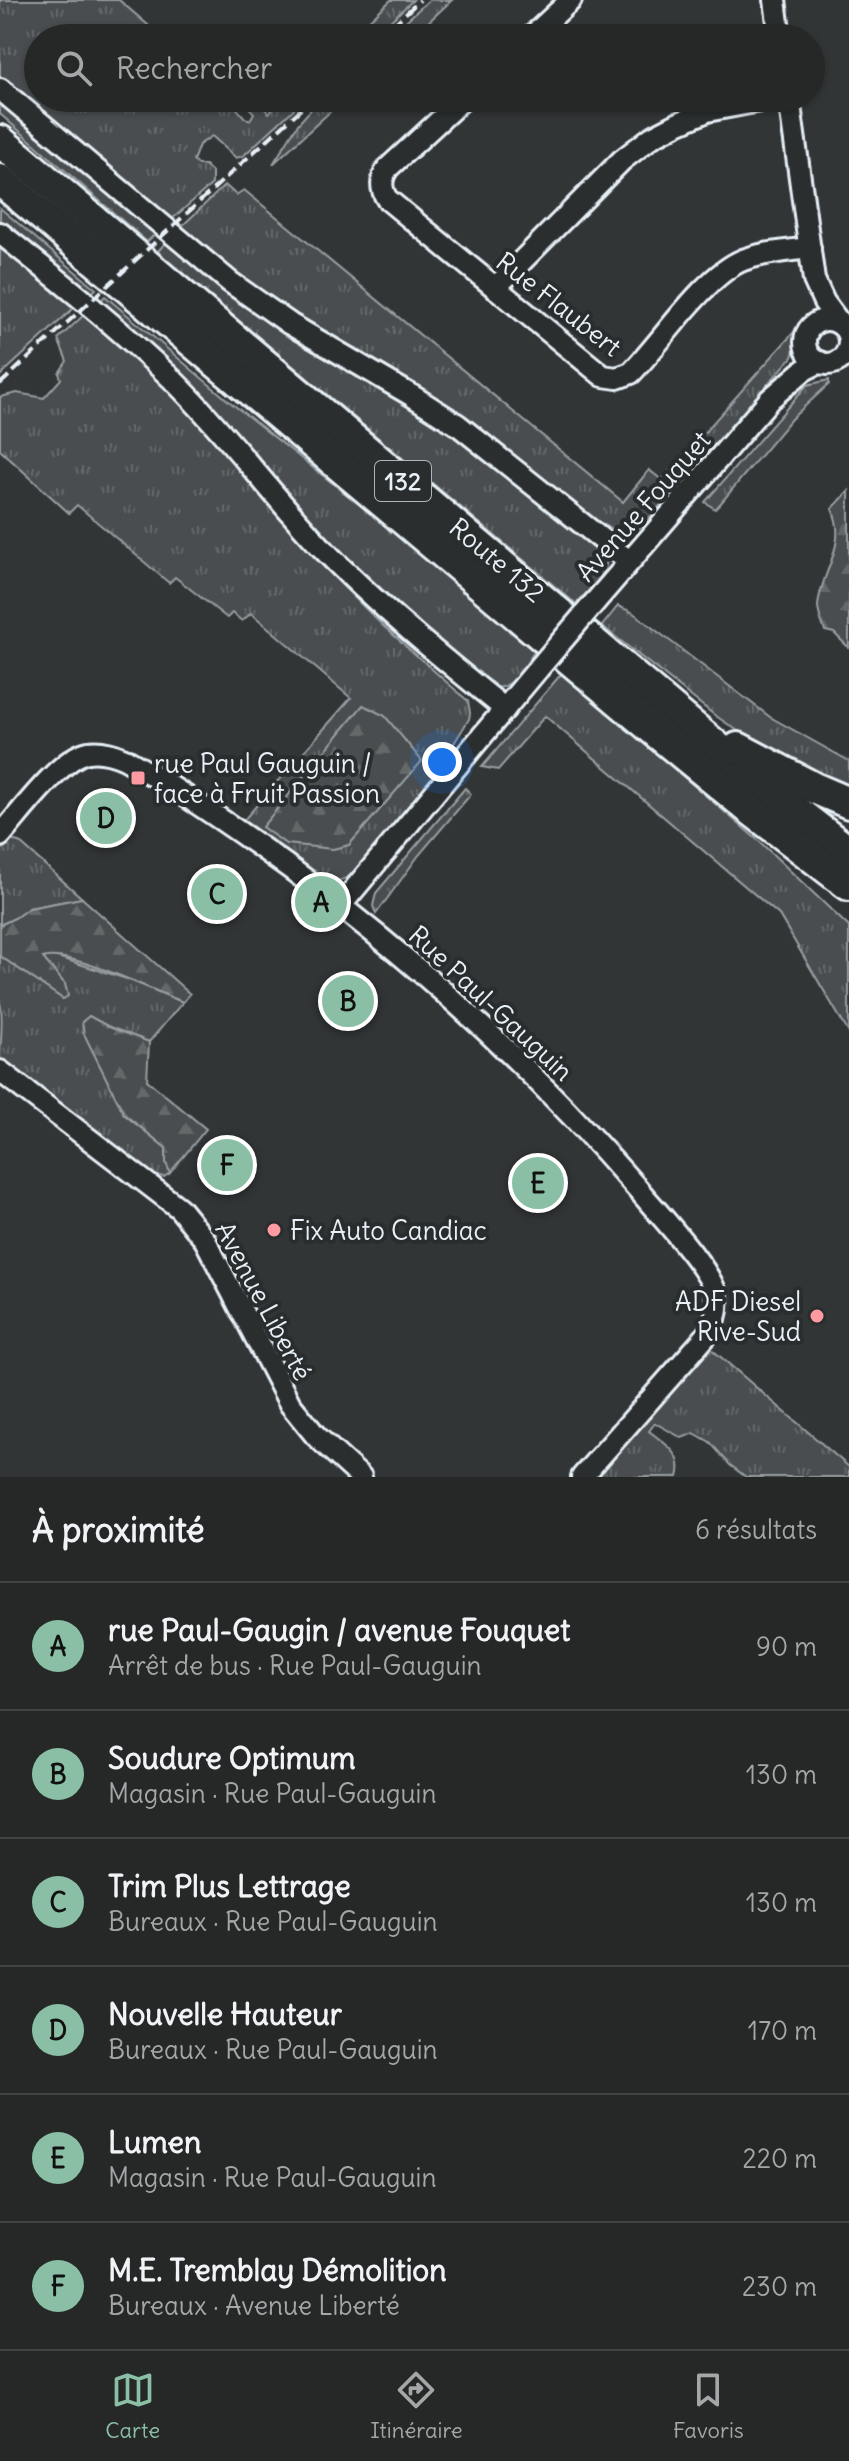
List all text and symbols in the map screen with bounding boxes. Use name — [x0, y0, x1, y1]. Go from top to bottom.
search box — [24, 24, 825, 112]
icon: search — [52, 46, 96, 90]
text: Rechercher — [116, 49, 272, 87]
street label: Rue Flaubert — [490, 245, 628, 363]
street label: Avenue Fouquet — [569, 424, 718, 588]
road number: 132 — [375, 461, 431, 501]
street label: Route 132 — [443, 511, 551, 609]
your location — [422, 742, 462, 782]
place label: rue Paul Gauguin / face à Fruit Passion — [154, 747, 380, 810]
marker: rue Paul Gauguin / face à Fruit Passion — [129, 769, 147, 787]
pin: D — [80, 788, 132, 848]
pin: C — [191, 864, 243, 924]
pin: A — [295, 872, 347, 932]
street label: Rue Paul-Gauguin — [402, 918, 580, 1088]
pin: B — [322, 971, 374, 1031]
pin: F — [201, 1135, 253, 1195]
pin: E — [512, 1153, 564, 1213]
place label: Fix Auto Candiac — [290, 1214, 487, 1247]
street label: Avenue Liberté — [208, 1216, 320, 1386]
marker: Fix Auto Candiac — [265, 1221, 283, 1239]
place label: ADF Diesel Rive-Sud — [675, 1285, 801, 1348]
marker: ADF Diesel Rive-Sud — [808, 1307, 826, 1325]
text: À proximité — [32, 1508, 205, 1551]
text: 6 résultats — [695, 1513, 817, 1546]
text: rue Paul-Gaugin / avenue Fouquet — [108, 1611, 570, 1649]
text: A — [50, 1630, 66, 1663]
text: 90 m — [756, 1630, 817, 1663]
text: Arrêt de bus · Rue Paul-Gauguin — [108, 1649, 482, 1682]
text: Soudure Optimum — [108, 1739, 356, 1777]
text: B — [49, 1758, 67, 1791]
text: 130 m — [746, 1758, 817, 1791]
text: Magasin · Rue Paul-Gauguin — [108, 1777, 436, 1810]
text: Trim Plus Lettrage — [108, 1867, 351, 1905]
text: C — [49, 1886, 67, 1919]
text: 130 m — [746, 1886, 817, 1919]
text: Bureaux · Rue Paul-Gauguin — [108, 1905, 438, 1938]
text: Nouvelle Hauteur — [108, 1995, 342, 2033]
text: D — [49, 2014, 67, 2047]
text: 170 m — [748, 2014, 817, 2047]
text: Bureaux · Rue Paul-Gauguin — [108, 2033, 438, 2066]
text: Lumen — [108, 2123, 201, 2161]
text: E — [50, 2142, 66, 2175]
text: 220 m — [742, 2142, 817, 2175]
text: Magasin · Rue Paul-Gauguin — [108, 2161, 436, 2194]
text: M.E. Tremblay Démolition — [108, 2251, 447, 2289]
text: F — [51, 2270, 65, 2303]
text: 230 m — [742, 2270, 817, 2303]
text: Bureaux · Avenue Liberté — [108, 2289, 400, 2322]
tab: Carte — [105, 2368, 160, 2444]
tab: Itinéraire — [370, 2368, 463, 2444]
tab: Favoris — [673, 2368, 744, 2444]

